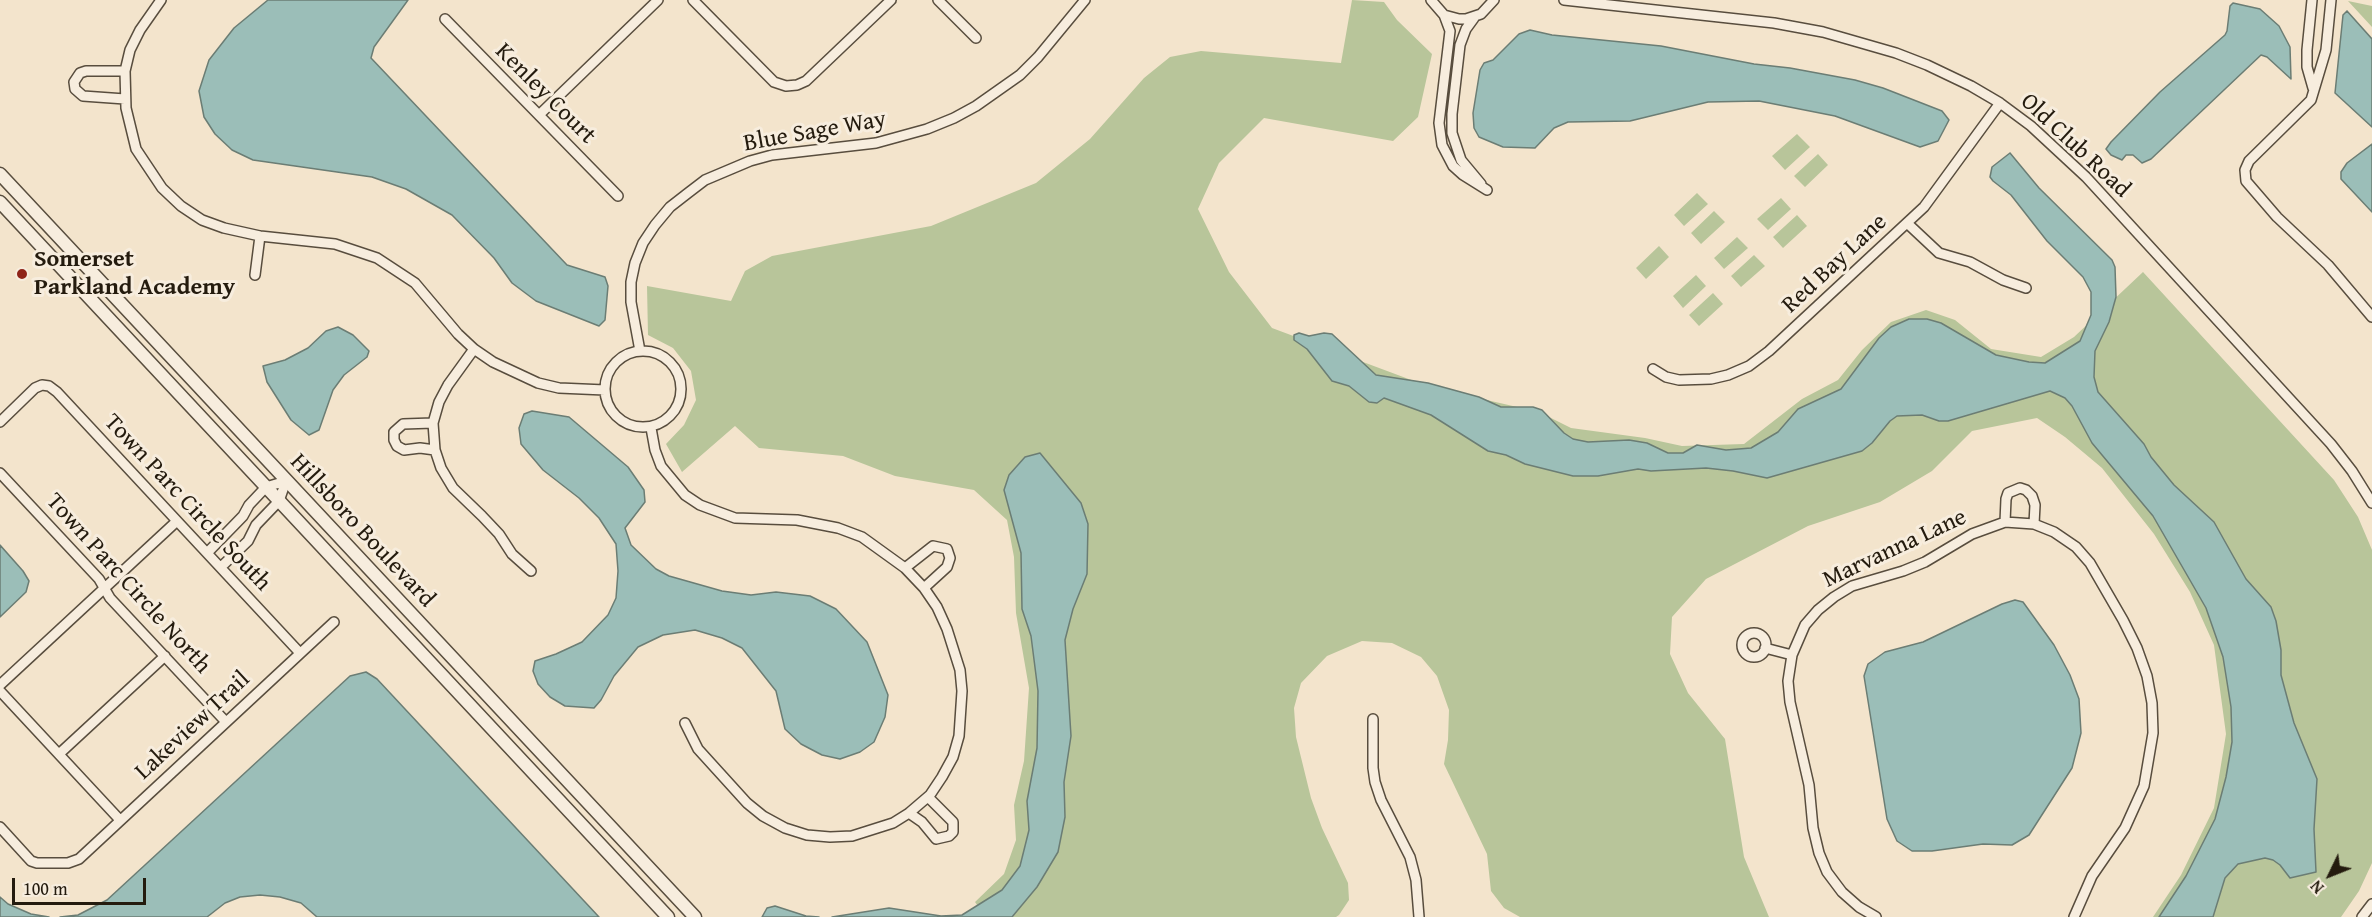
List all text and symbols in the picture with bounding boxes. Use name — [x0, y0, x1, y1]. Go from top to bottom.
street label: Kenley Court — [489, 38, 601, 150]
street label: Old Club Road — [2014, 88, 2136, 204]
street label: Blue Sage Way — [742, 105, 888, 159]
street label: Red Bay Lane — [1776, 208, 1894, 320]
place label: Somerset Parkland Academy — [34, 246, 235, 302]
marker: Somerset Parkland Academy — [15, 267, 29, 281]
street label: Town Parc Circle South — [97, 408, 277, 598]
street label: Hillsboro Boulevard — [283, 448, 441, 614]
street label: Town Parc Circle North — [39, 488, 217, 680]
street label: Marvanna Lane — [1819, 503, 1971, 595]
street label: Lakeview Trail — [130, 666, 256, 786]
north arrow — [2300, 845, 2360, 905]
scale bar — [15, 866, 148, 904]
text: 100 m — [23, 875, 68, 902]
text: N — [2304, 875, 2329, 899]

